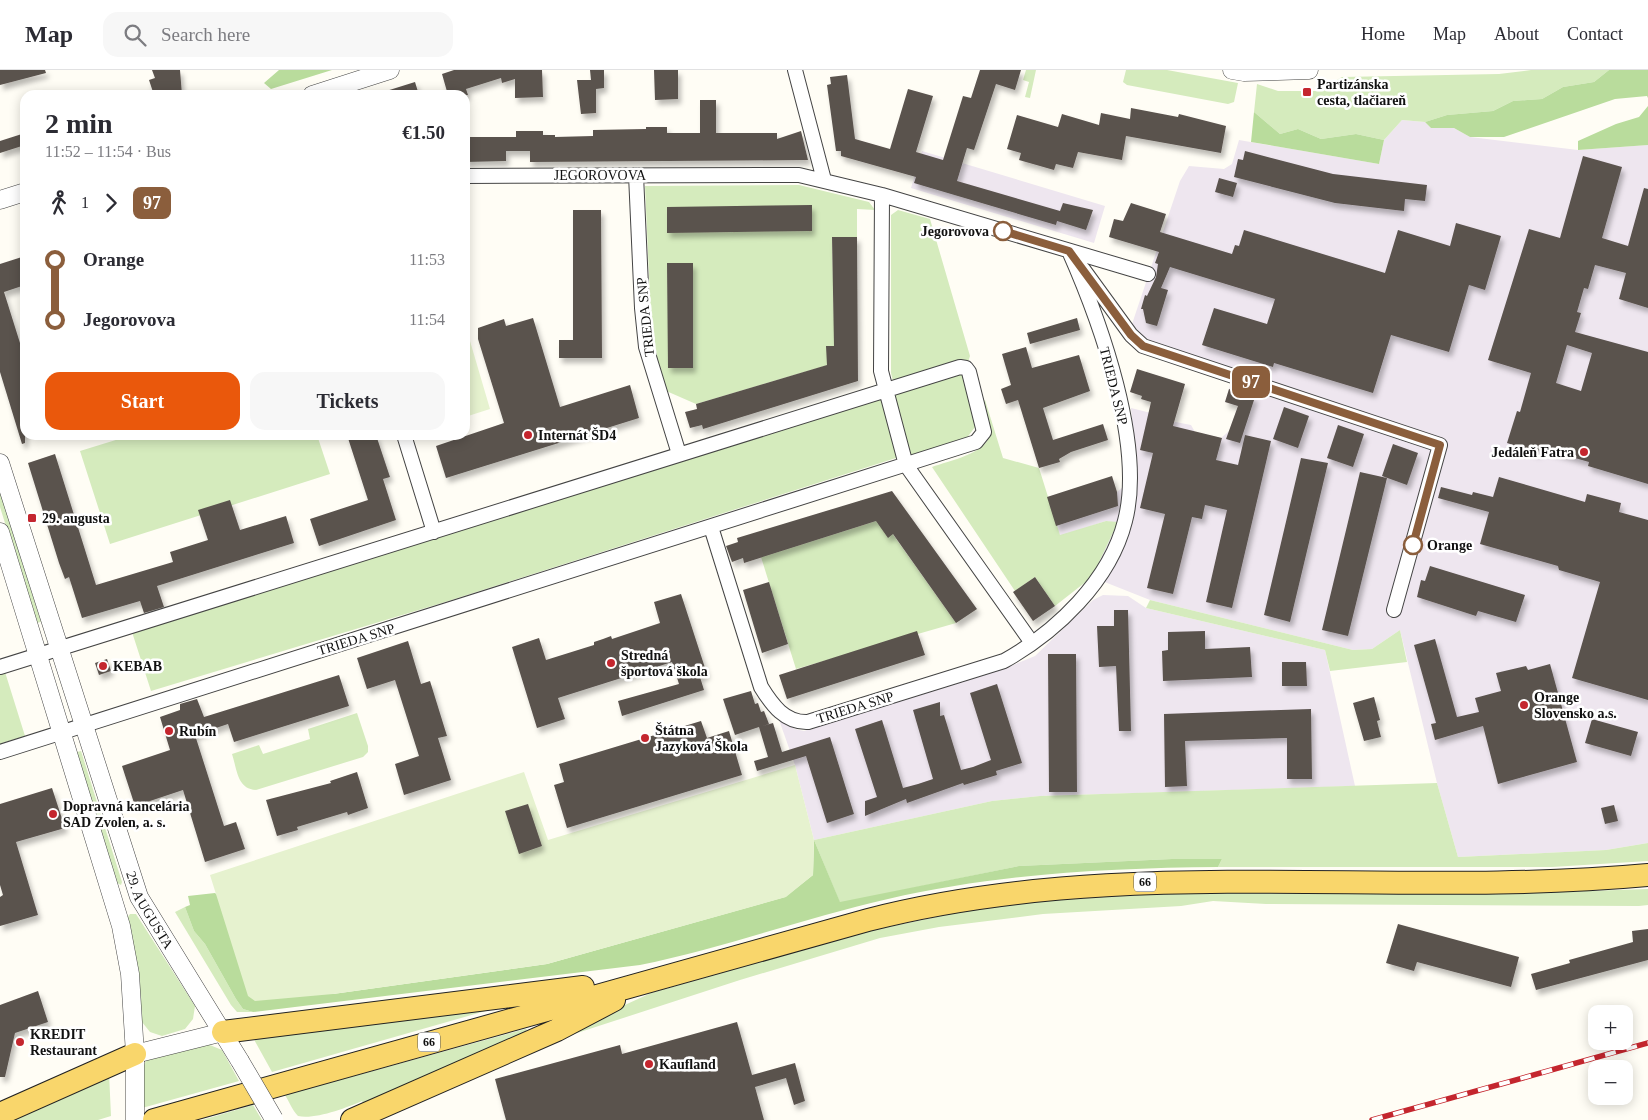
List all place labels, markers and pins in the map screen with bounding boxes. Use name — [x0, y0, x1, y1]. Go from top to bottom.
place label: Partizánska cesta, tlačiareň — [1317, 77, 1406, 108]
marker: Partizánska cesta, tlačiareň — [1301, 86, 1313, 98]
marker: Jegorovova — [993, 221, 1013, 241]
place label: Jegorovova — [921, 224, 989, 239]
place label: Internát ŠD4 — [538, 427, 616, 443]
marker: Internát ŠD4 — [522, 429, 534, 441]
place label: Jedáleň Fatra — [1491, 445, 1574, 460]
marker: Jedáleň Fatra — [1578, 446, 1590, 458]
place label: 29. augusta — [42, 511, 110, 526]
marker: 29. augusta — [26, 512, 38, 524]
marker: Orange — [1403, 535, 1423, 555]
place label: Orange — [1427, 538, 1472, 553]
place label: Stredná športová škola — [621, 648, 708, 679]
marker: Stredná športová škola — [605, 657, 617, 669]
place label: KEBAB — [113, 659, 162, 674]
marker: KEBAB — [97, 660, 109, 672]
place label: Orange Slovensko a.s. — [1534, 690, 1617, 721]
marker: Orange Slovensko a.s. — [1518, 699, 1530, 711]
place label: Štátna Jazyková Škola — [655, 722, 748, 754]
place label: Rubín — [179, 724, 217, 739]
marker: Rubín — [163, 725, 175, 737]
marker: Štátna Jazyková Škola — [639, 732, 651, 744]
place label: Dopravná kancelária SAD Zvolen, a. s. — [63, 799, 189, 830]
marker: Dopravná kancelária SAD Zvolen, a. s. — [47, 808, 59, 820]
place label: KREDIT Restaurant — [30, 1027, 97, 1058]
marker: KREDIT Restaurant — [14, 1036, 26, 1048]
place label: Kaufland — [659, 1057, 716, 1072]
marker: Kaufland — [643, 1058, 655, 1070]

